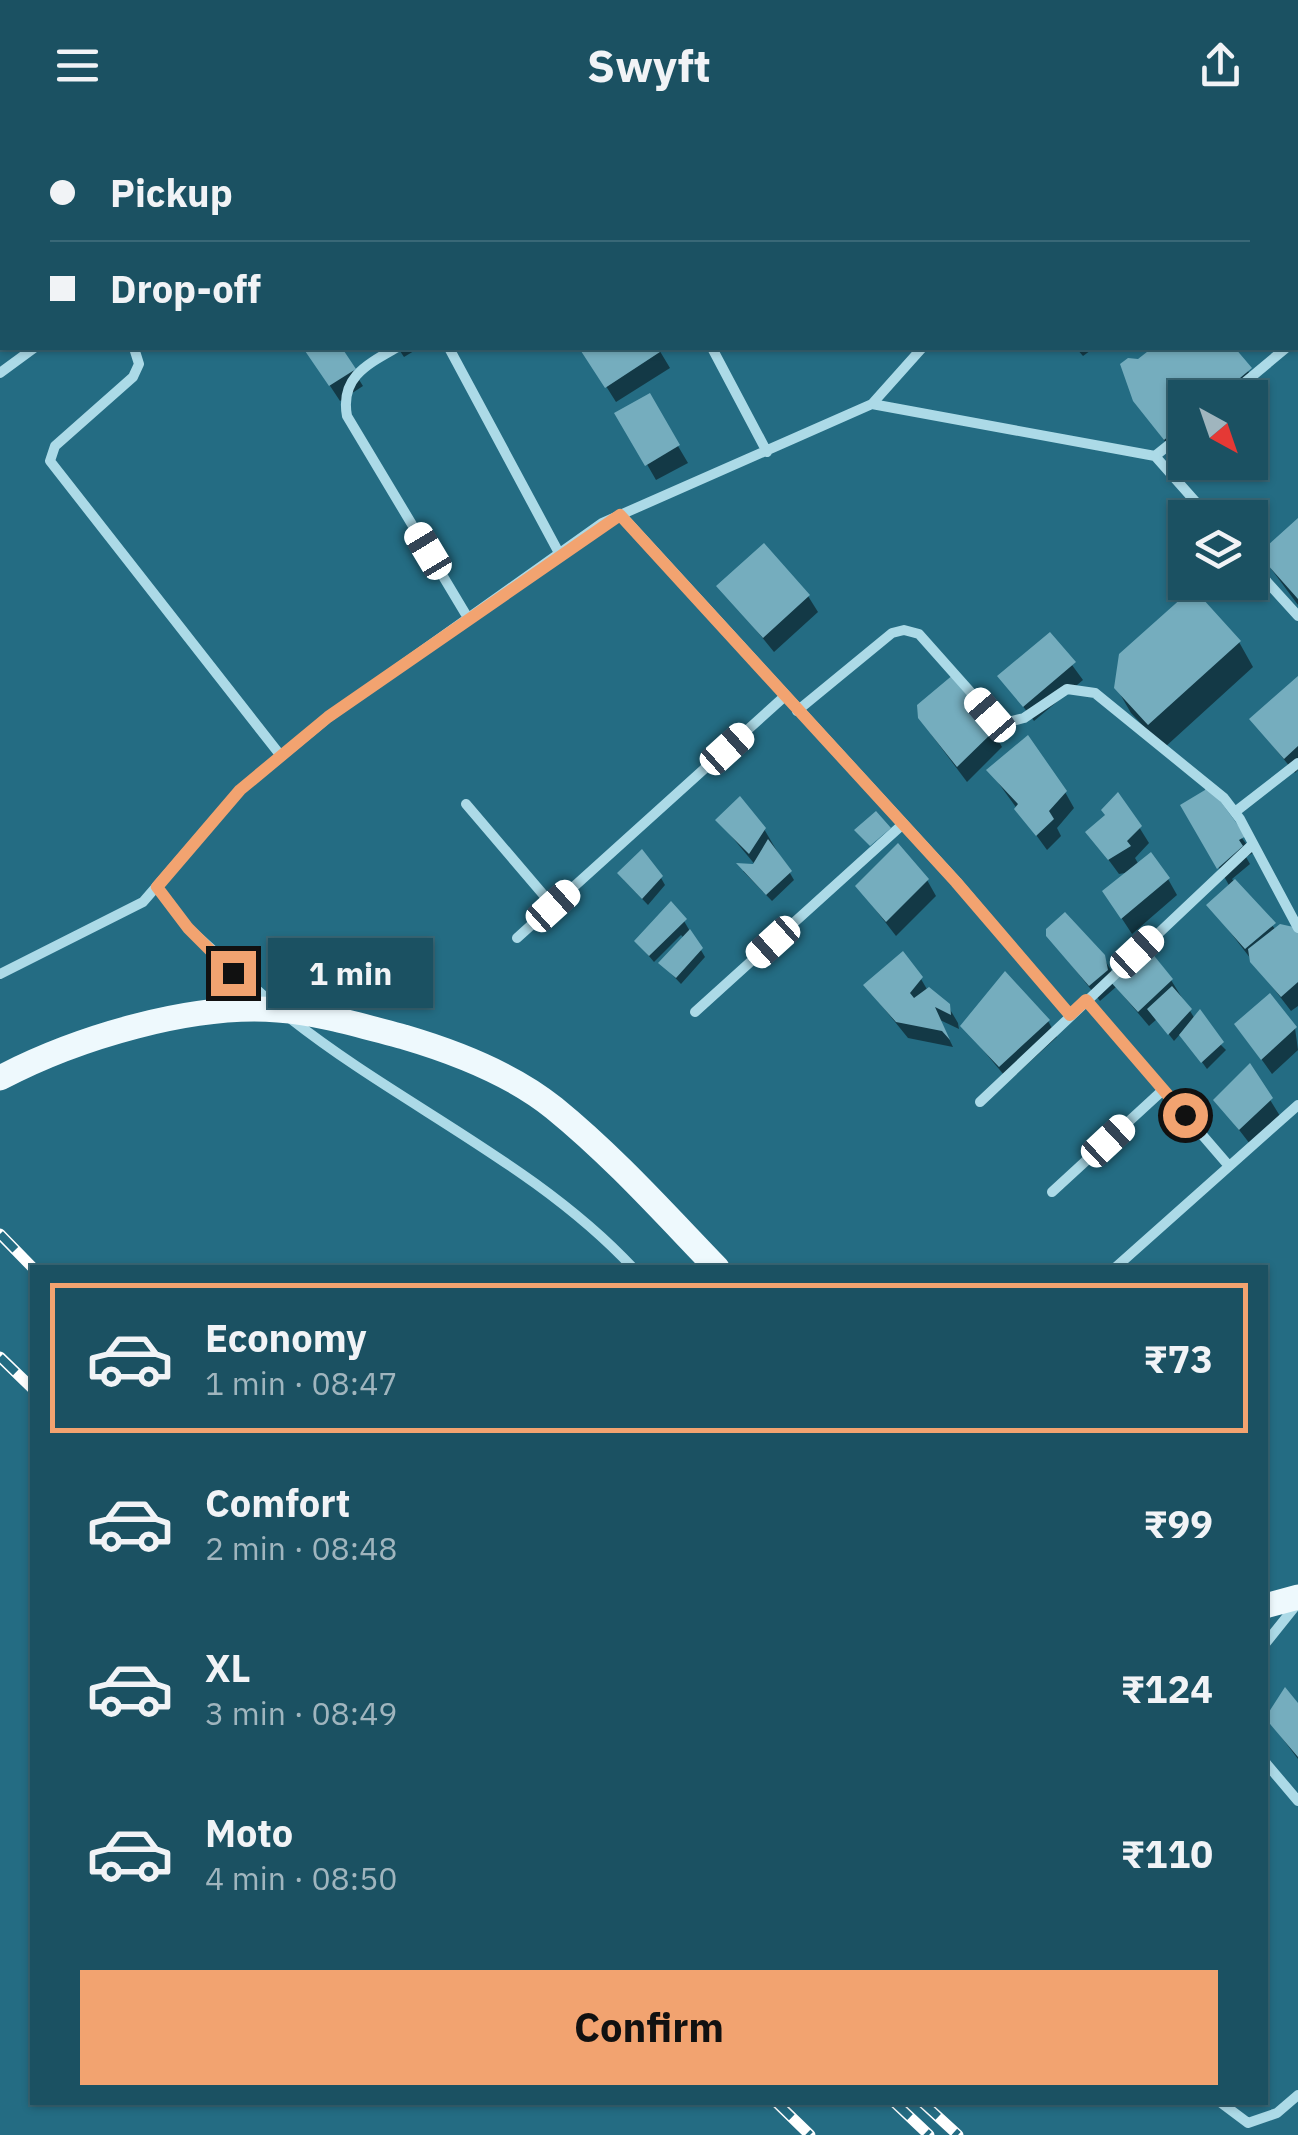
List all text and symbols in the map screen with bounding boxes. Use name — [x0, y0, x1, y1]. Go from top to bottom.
text: Swyft — [587, 36, 711, 94]
icon: menu — [50, 38, 105, 93]
icon: share — [1193, 38, 1248, 93]
text: Pickup — [110, 168, 233, 217]
text: Drop-off — [110, 264, 261, 313]
north arrow — [1168, 380, 1268, 480]
map controls — [1168, 380, 1268, 600]
button: layers — [1168, 500, 1268, 600]
car — [400, 518, 456, 584]
car — [959, 683, 1021, 747]
car — [695, 718, 759, 780]
car — [521, 875, 585, 937]
car — [741, 911, 805, 973]
car — [1105, 921, 1169, 983]
callout: 1 min — [268, 938, 433, 1008]
route end — [211, 951, 256, 996]
text: 1 min — [309, 952, 392, 994]
route start — [1163, 1093, 1208, 1138]
car — [1076, 1110, 1140, 1172]
icon: car — [85, 1313, 175, 1403]
text: Economy — [205, 1313, 367, 1362]
text: ₹73 — [1143, 1334, 1213, 1383]
text: 1 min · 08:47 — [205, 1362, 398, 1404]
icon: car — [85, 1478, 175, 1568]
text: Comfort — [205, 1478, 350, 1527]
text: ₹99 — [1143, 1499, 1213, 1548]
text: 2 min · 08:48 — [205, 1527, 398, 1569]
icon: car — [85, 1643, 175, 1733]
text: XL — [205, 1643, 251, 1692]
text: ₹124 — [1121, 1664, 1213, 1713]
text: 3 min · 08:49 — [205, 1692, 398, 1734]
icon: car — [85, 1808, 175, 1898]
text: Moto — [205, 1808, 293, 1857]
text: ₹110 — [1121, 1829, 1213, 1878]
text: 4 min · 08:50 — [205, 1857, 398, 1899]
button: Confirm — [80, 1970, 1218, 2085]

